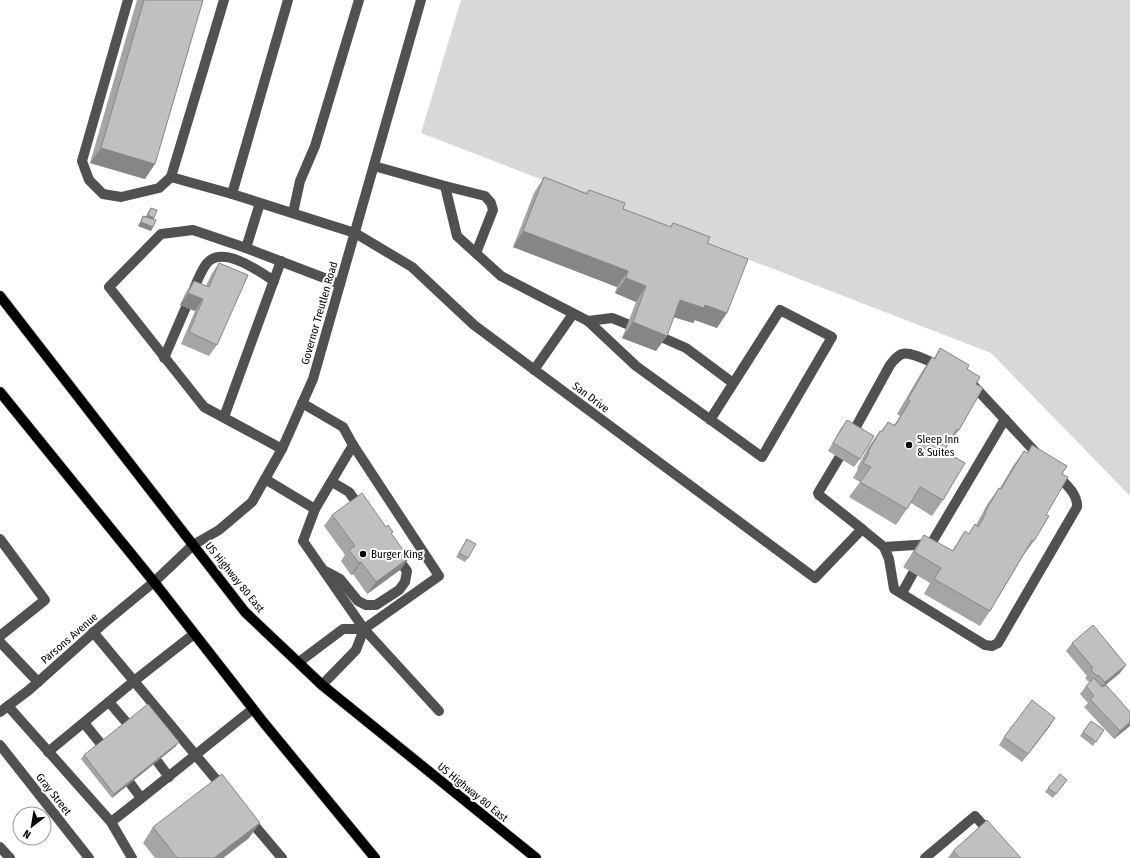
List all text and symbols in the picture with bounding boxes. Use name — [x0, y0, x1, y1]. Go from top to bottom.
street label: Governor Treutlen Road — [299, 260, 340, 366]
street label: San Drive — [570, 379, 612, 415]
place label: Sleep Inn & Suites — [917, 433, 959, 459]
marker: Sleep Inn & Suites — [904, 440, 914, 450]
street label: US Highway 80 East — [202, 539, 267, 616]
place label: Burger King — [371, 548, 424, 561]
marker: Burger King — [358, 549, 368, 559]
street label: Parsons Avenue — [38, 610, 100, 667]
street label: US Highway 80 East — [435, 760, 511, 825]
street label: Gray Street — [33, 771, 74, 818]
north arrow — [12, 806, 52, 846]
text: N — [21, 827, 33, 841]

